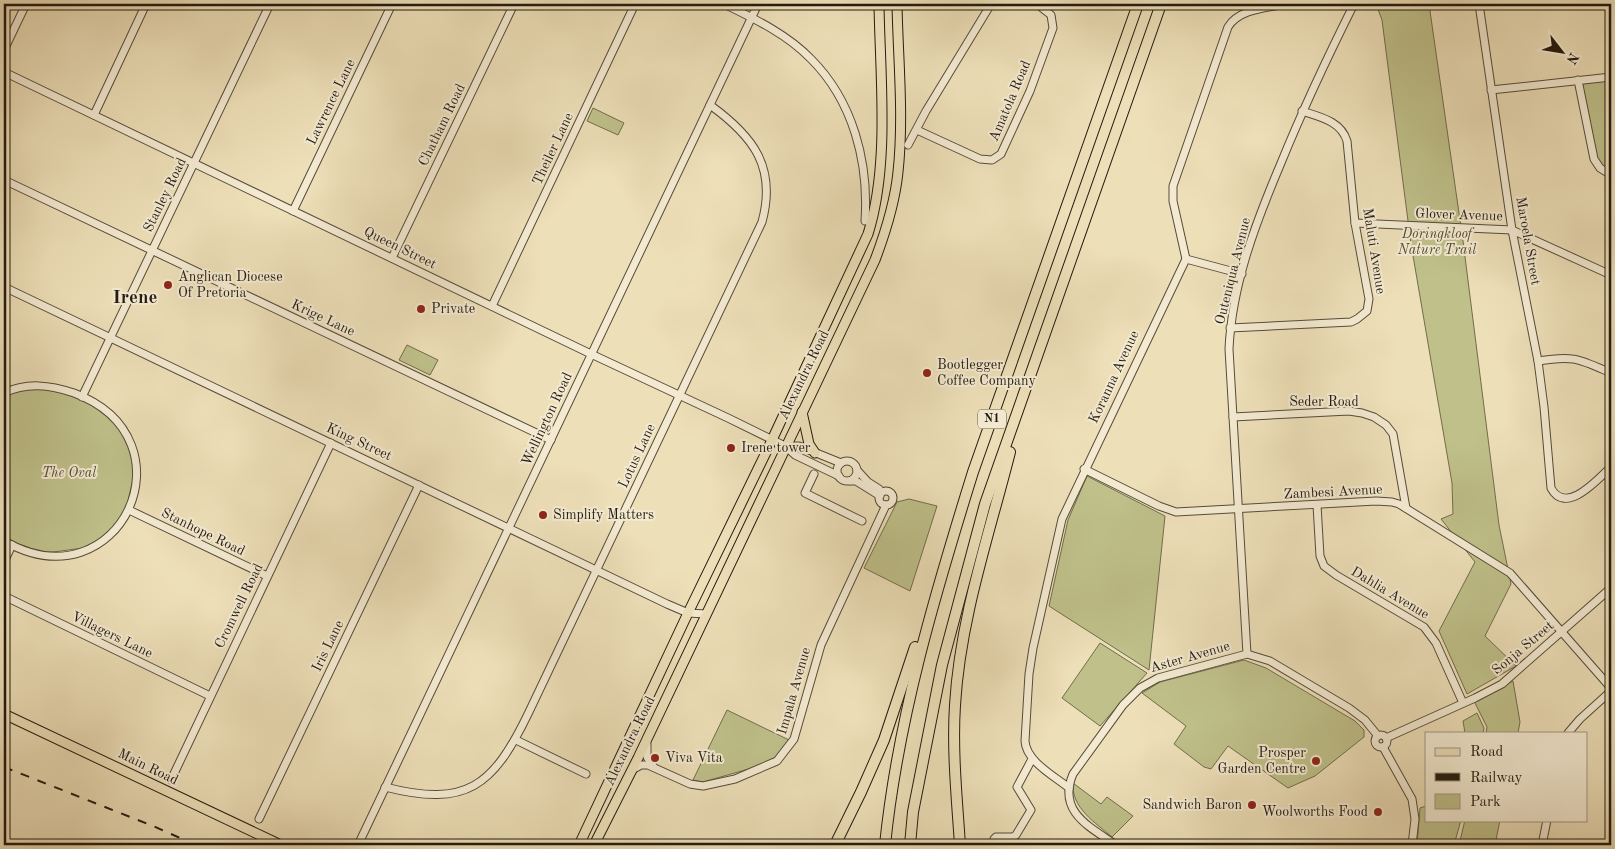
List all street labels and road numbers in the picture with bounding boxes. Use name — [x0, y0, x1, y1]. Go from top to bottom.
street label: Lawrence Lane — [304, 57, 358, 147]
street label: Amatola Road — [987, 59, 1033, 143]
street label: Chatham Road — [416, 82, 468, 168]
street label: Theiler Lane — [530, 111, 576, 187]
street label: Stanley Road — [141, 156, 189, 234]
street label: Maroela Street — [1513, 196, 1543, 286]
street label: Glover Avenue — [1415, 206, 1503, 224]
street label: Maluti Avenue — [1360, 207, 1388, 295]
street label: Outeniqua Avenue — [1213, 216, 1253, 326]
street label: Queen Street — [362, 224, 439, 272]
street label: Krige Lane — [289, 297, 357, 339]
street label: Alexandra Road — [776, 328, 832, 422]
street label: Koranna Avenue — [1086, 328, 1142, 426]
street label: Wellington Road — [519, 370, 575, 468]
street label: Seder Road — [1289, 395, 1359, 409]
road number: N1 — [978, 409, 1006, 428]
street label: King Street — [324, 421, 394, 463]
street label: Lotus Lane — [616, 422, 658, 490]
street label: Zambesi Avenue — [1283, 482, 1383, 502]
street label: Stanhope Road — [159, 506, 247, 558]
street label: Cromwell Road — [212, 561, 266, 651]
street label: Dahlia Avenue — [1349, 564, 1431, 622]
street label: Villagers Lane — [69, 609, 155, 661]
street label: Iris Lane — [310, 618, 346, 674]
street label: Sonja Street — [1490, 618, 1557, 678]
street label: Aster Avenue — [1149, 639, 1231, 675]
street label: Impala Avenue — [775, 646, 813, 736]
street label: Alexandra Road — [602, 694, 658, 788]
street label: Main Road — [116, 746, 180, 788]

